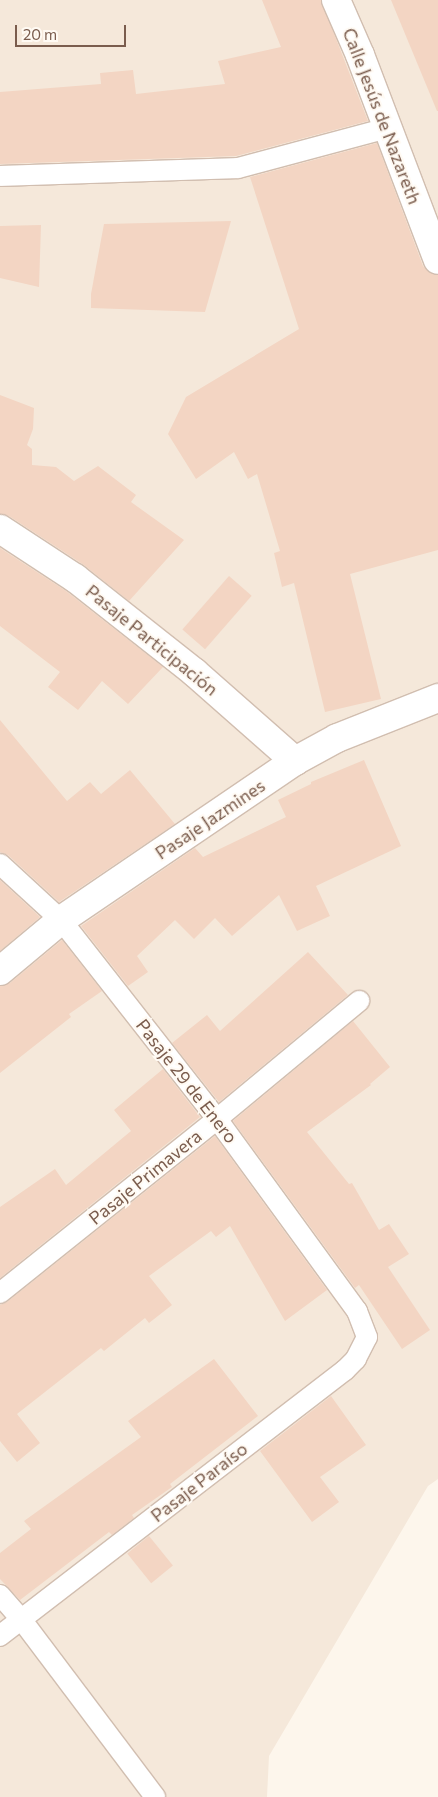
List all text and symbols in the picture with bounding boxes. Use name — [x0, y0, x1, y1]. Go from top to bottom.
scale bar — [18, 15, 129, 47]
text: 20 m — [23, 25, 57, 43]
street label: Calle Jesús de Nazareth — [338, 25, 426, 207]
street label: Pasaje Participación — [82, 580, 222, 700]
street label: Pasaje Jazmines — [151, 774, 269, 864]
street label: Pasaje 29 de Enero — [132, 1015, 242, 1147]
street label: Pasaje Primavera — [84, 1125, 206, 1229]
street label: Pasaje Paraíso — [146, 1438, 252, 1526]

